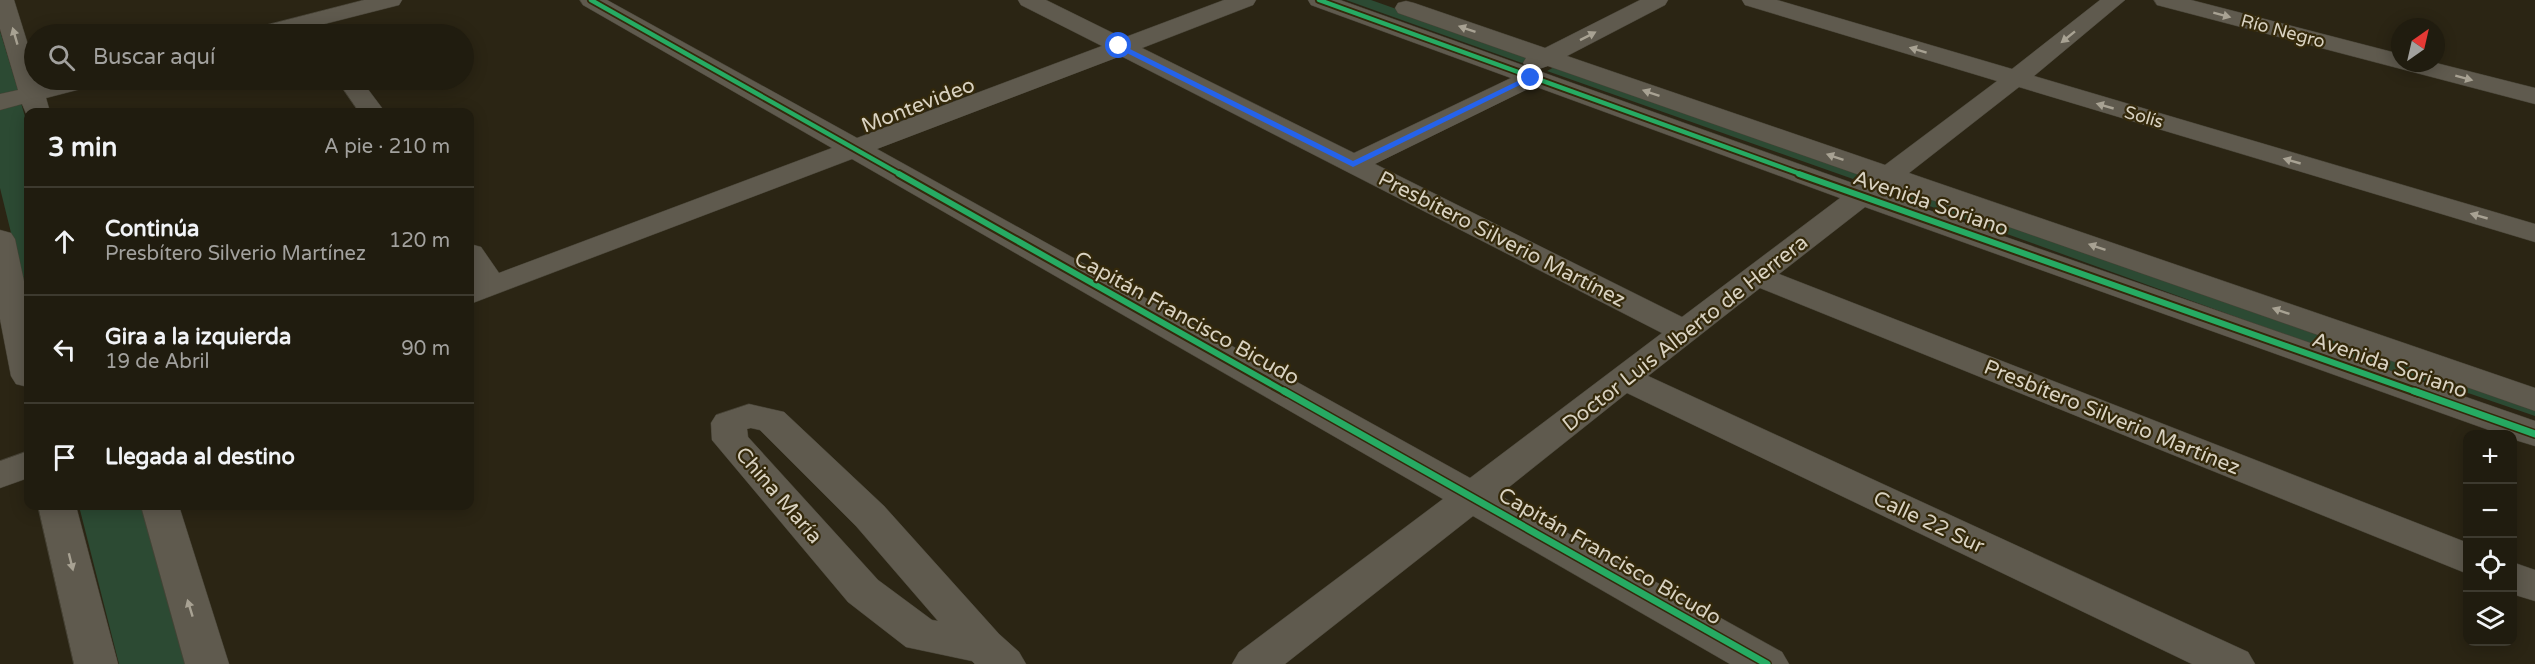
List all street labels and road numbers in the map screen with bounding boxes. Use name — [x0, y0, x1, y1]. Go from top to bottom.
street label: Río Negro — [2238, 9, 2328, 53]
street label: Montevideo — [858, 72, 978, 138]
street label: Solís — [2122, 101, 2166, 133]
street label: Avenida Soriano — [1850, 165, 2012, 242]
street label: Presbítero Silverio Martínez — [1374, 166, 1629, 313]
street label: Doctor Luis Alberto de Herrera — [1558, 230, 1813, 437]
street label: Capitán Francisco Bicudo — [1070, 246, 1304, 391]
street label: Avenida Soriano — [2309, 327, 2471, 404]
street label: Presbítero Silverio Martínez — [1980, 355, 2243, 480]
street label: China María — [730, 442, 827, 549]
street label: Capitán Francisco Bicudo — [1494, 482, 1726, 631]
street label: Calle 22 Sur — [1869, 486, 1988, 559]

